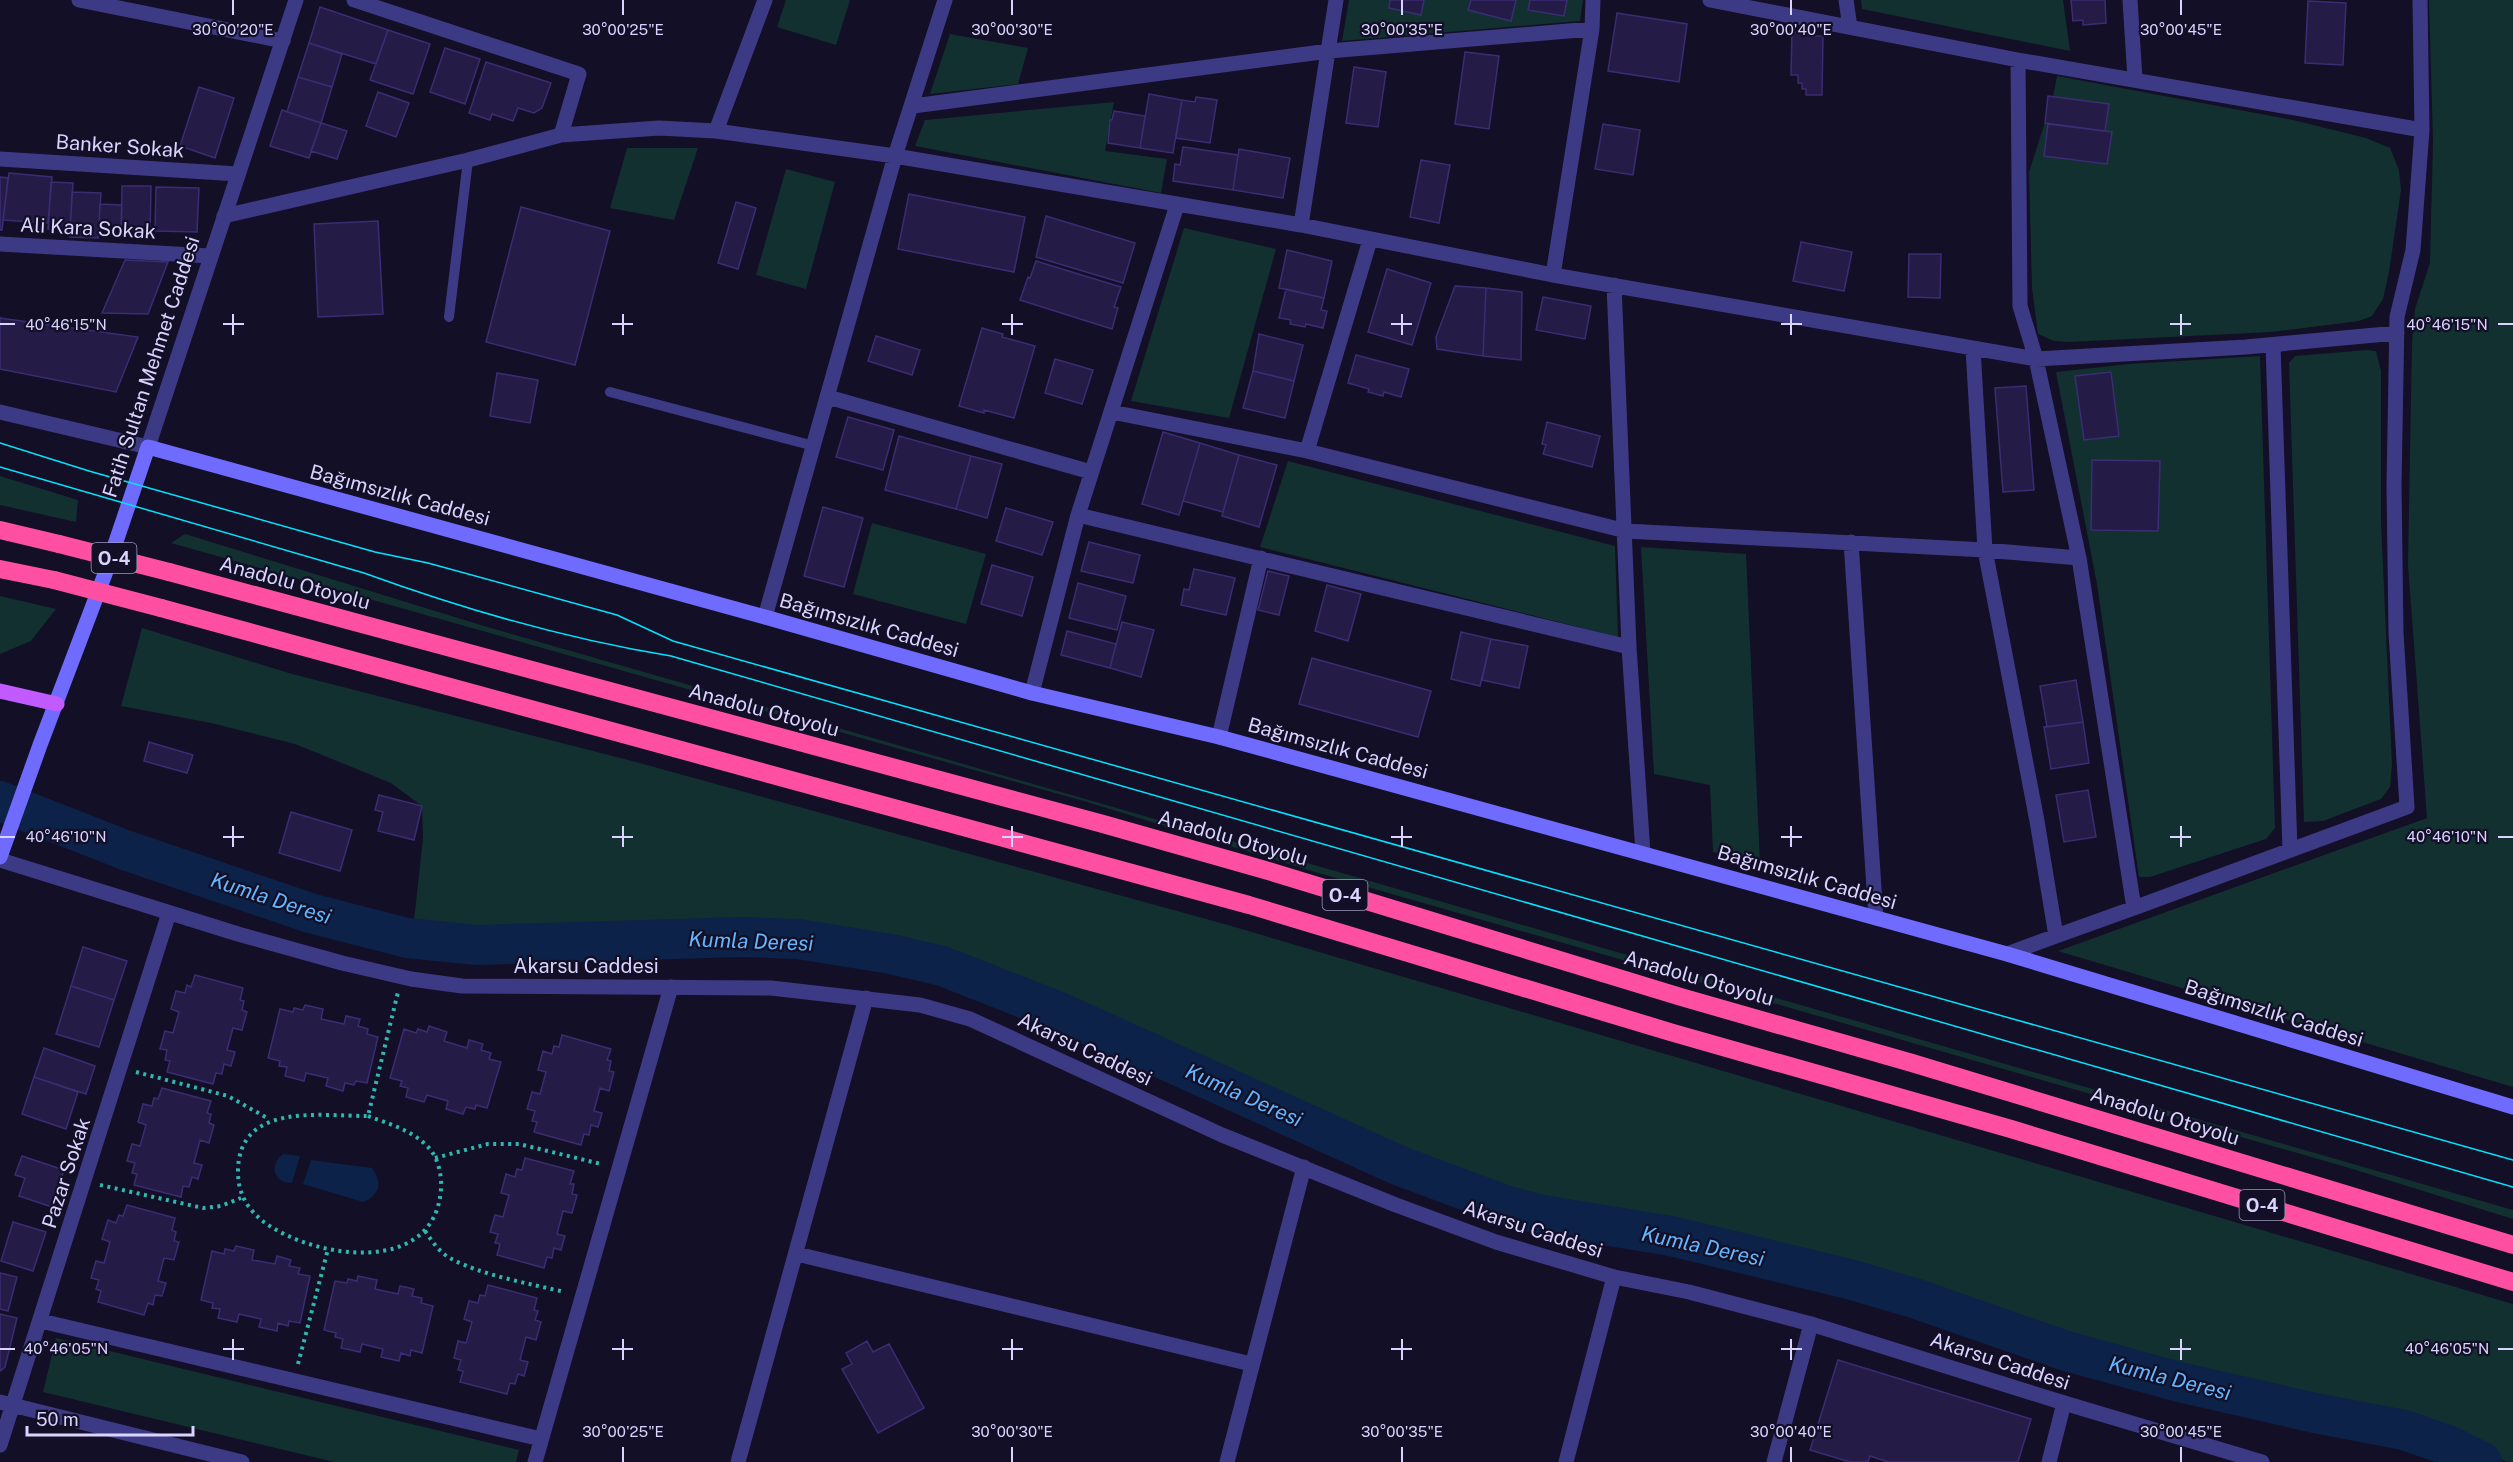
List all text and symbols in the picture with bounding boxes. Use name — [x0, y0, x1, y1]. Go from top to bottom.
text: 30°00'20"E — [192, 21, 274, 38]
text: 30°00'25"E — [582, 21, 664, 38]
text: 30°00'30"E — [971, 21, 1053, 38]
text: 30°00'35"E — [1361, 21, 1443, 38]
text: 30°00'40"E — [1750, 21, 1832, 38]
text: 30°00'45"E — [2140, 21, 2222, 38]
street label: Banker Sokak — [55, 130, 185, 162]
street label: Ali Kara Sokak — [20, 212, 156, 244]
street label: Fatih Sultan Mehmet Caddesi — [97, 233, 205, 501]
text: 40°46'15"N — [25, 316, 107, 333]
text: 40°46'15"N — [2406, 316, 2488, 333]
street label: Bağımsızlık Caddesi — [307, 459, 493, 531]
road number: O-4 — [92, 543, 136, 573]
street label: Anadolu Otoyolu — [217, 551, 373, 615]
street label: Bağımsızlık Caddesi — [776, 588, 962, 662]
street label: Anadolu Otoyolu — [686, 678, 842, 742]
street label: Bağımsızlık Caddesi — [1245, 712, 1431, 784]
street label: Anadolu Otoyolu — [1155, 805, 1311, 871]
text: 40°46'10"N — [25, 828, 107, 845]
text: 40°46'10"N — [2406, 828, 2488, 845]
street label: Bağımsızlık Caddesi — [1714, 840, 1900, 914]
water label: Kumla Deresi — [208, 867, 334, 929]
road number: O-4 — [1322, 880, 1368, 910]
water label: Kumla Deresi — [688, 926, 814, 956]
street label: Anadolu Otoyolu — [1621, 945, 1777, 1011]
street label: Akarsu Caddesi — [513, 954, 659, 978]
street label: Bağımsızlık Caddesi — [2182, 974, 2366, 1052]
street label: Akarsu Caddesi — [1014, 1007, 1156, 1091]
water label: Kumla Deresi — [1182, 1058, 1306, 1132]
street label: Anadolu Otoyolu — [2088, 1082, 2242, 1150]
street label: Pazar Sokak — [37, 1115, 95, 1231]
road number: O-4 — [2240, 1190, 2284, 1220]
street label: Akarsu Caddesi — [1460, 1195, 1606, 1263]
water label: Kumla Deresi — [1639, 1221, 1767, 1271]
street label: Akarsu Caddesi — [1927, 1327, 2073, 1395]
text: 40°46'05"N — [24, 1340, 108, 1357]
text: 40°46'05"N — [2405, 1340, 2489, 1357]
water label: Kumla Deresi — [2106, 1351, 2234, 1405]
scale bar — [27, 1399, 194, 1437]
text: 50 m — [36, 1409, 79, 1430]
text: 30°00'25"E — [582, 1423, 664, 1440]
text: 30°00'30"E — [971, 1423, 1053, 1440]
text: 30°00'35"E — [1361, 1423, 1443, 1440]
text: 30°00'40"E — [1750, 1423, 1832, 1440]
text: 30°00'45"E — [2140, 1423, 2222, 1440]

